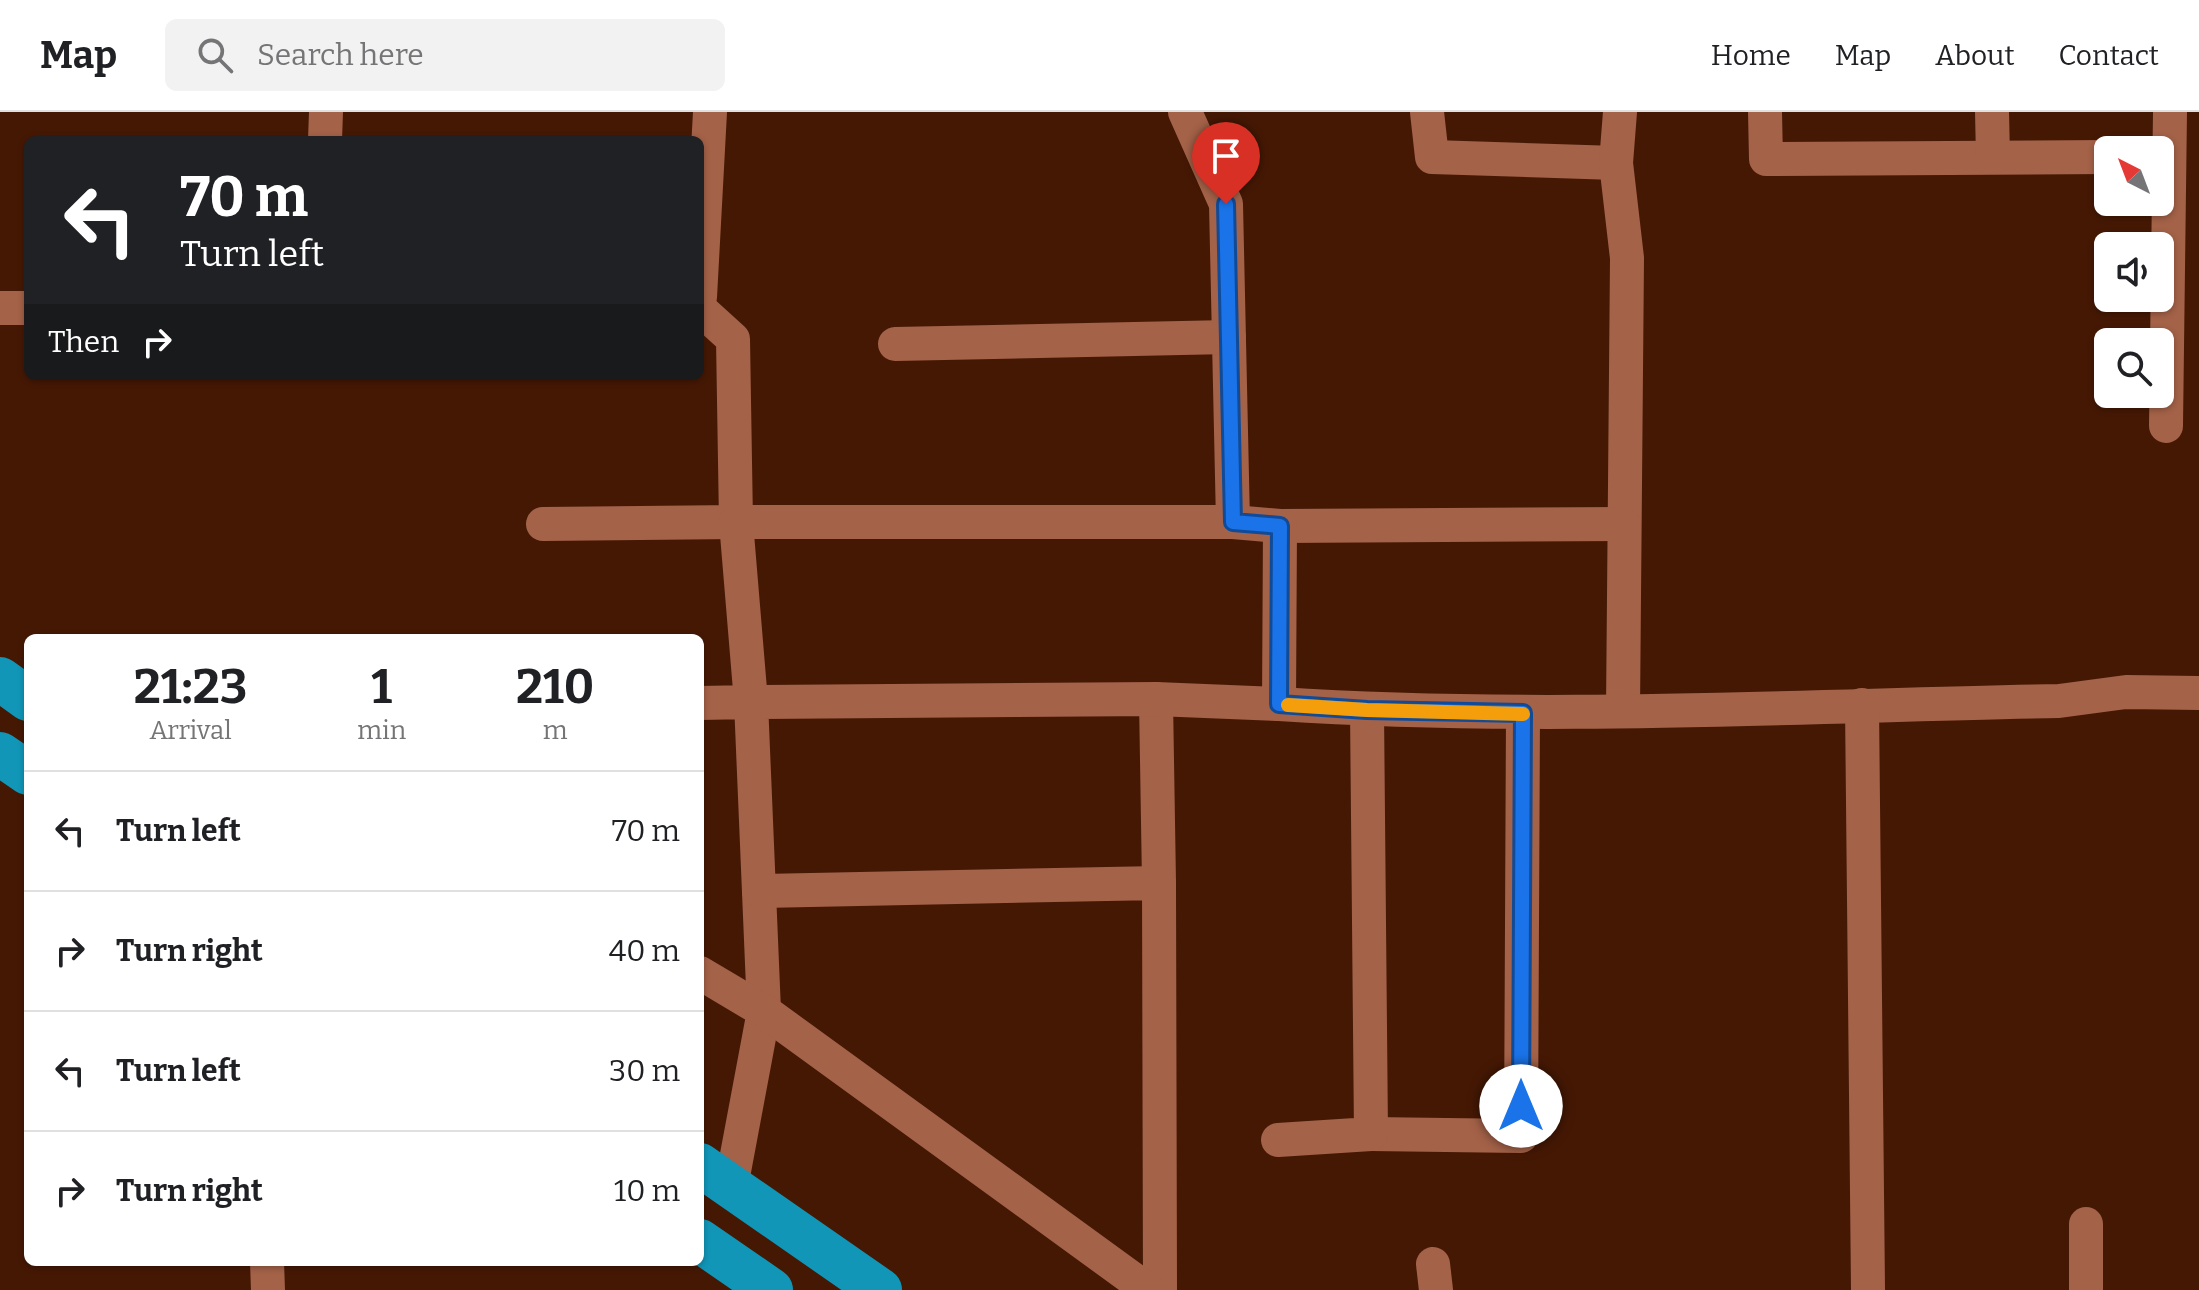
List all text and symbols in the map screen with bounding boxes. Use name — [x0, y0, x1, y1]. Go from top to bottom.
search box — [165, 19, 725, 91]
text: Map — [40, 32, 117, 78]
icon: search — [193, 33, 237, 77]
text: Search here — [257, 37, 424, 73]
text: Home — [1711, 39, 1791, 72]
text: Map — [1835, 39, 1891, 72]
text: About — [1935, 39, 2015, 72]
text: Contact — [2059, 39, 2159, 72]
pin — [1192, 122, 1260, 204]
icon: arrive — [1204, 134, 1248, 178]
north arrow — [2094, 136, 2174, 216]
map controls — [2094, 136, 2174, 408]
text: 70 m — [180, 164, 308, 231]
icon: left — [48, 168, 152, 272]
text: Turn left — [180, 232, 324, 276]
button: sound — [2094, 232, 2174, 312]
icon: right — [135, 320, 179, 364]
text: Then — [48, 324, 119, 360]
button: search — [2094, 328, 2174, 408]
text: 21:23 — [134, 658, 247, 716]
text: 1 — [371, 658, 392, 716]
text: 210 — [516, 658, 594, 716]
text: Arrival — [149, 715, 232, 746]
text: min — [357, 715, 406, 746]
text: m — [543, 715, 567, 746]
icon: left — [48, 809, 92, 853]
text: Turn left — [116, 813, 241, 849]
text: 70 m — [612, 813, 680, 849]
icon: right — [48, 929, 92, 973]
text: Turn right — [116, 933, 263, 969]
text: 40 m — [609, 933, 680, 969]
icon: left — [48, 1049, 92, 1093]
text: Turn left — [116, 1053, 241, 1089]
text: 30 m — [609, 1053, 680, 1089]
position arrow — [1479, 1064, 1563, 1148]
icon: right — [48, 1169, 92, 1213]
text: Turn right — [116, 1173, 263, 1209]
text: 10 m — [614, 1173, 680, 1209]

